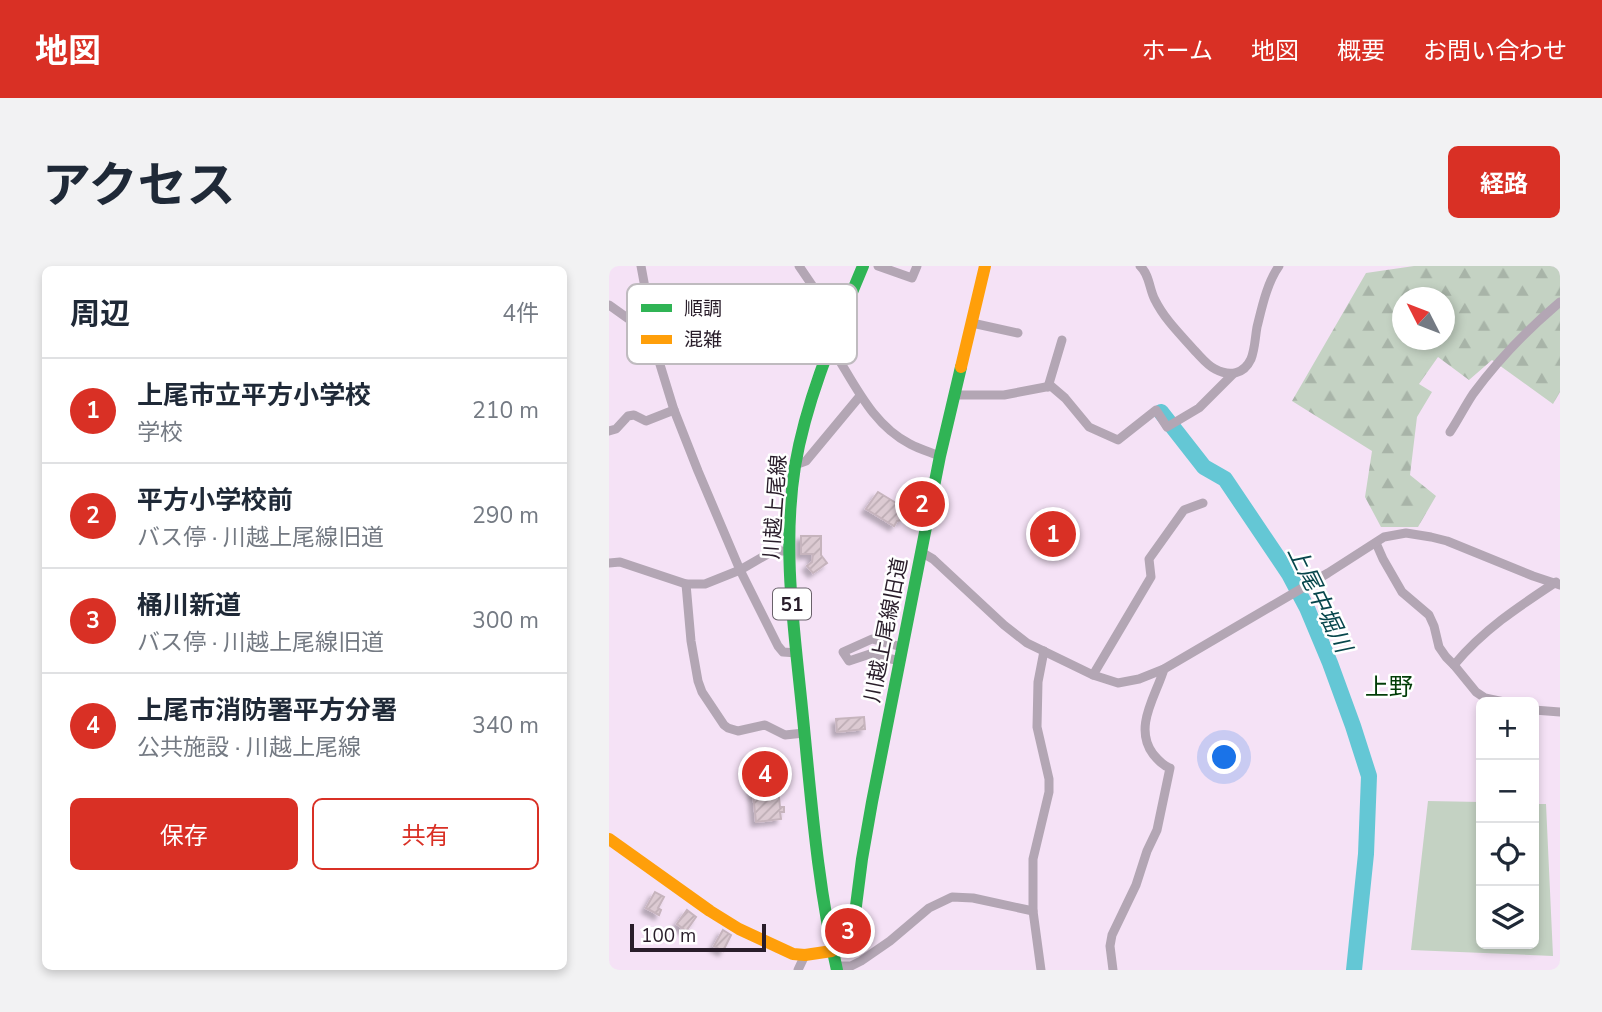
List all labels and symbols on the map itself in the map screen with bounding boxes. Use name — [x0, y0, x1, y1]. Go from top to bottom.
legend — [627, 284, 857, 364]
north arrow — [1392, 287, 1455, 350]
text: 順調 — [684, 296, 722, 322]
text: 混雑 — [684, 327, 722, 353]
street label: 川越上尾線 — [757, 454, 793, 560]
pin: 2 — [899, 478, 945, 530]
pin: 1 — [1030, 508, 1076, 560]
water label: 上尾中堀川 — [1280, 541, 1360, 660]
street label: 川越上尾線旧道 — [858, 555, 914, 705]
road number: 51 — [773, 588, 811, 620]
district label: 上野 — [1365, 671, 1413, 703]
your location — [1207, 740, 1241, 774]
pin: 4 — [742, 748, 788, 800]
pin: 3 — [825, 905, 871, 957]
scale bar — [630, 921, 767, 953]

